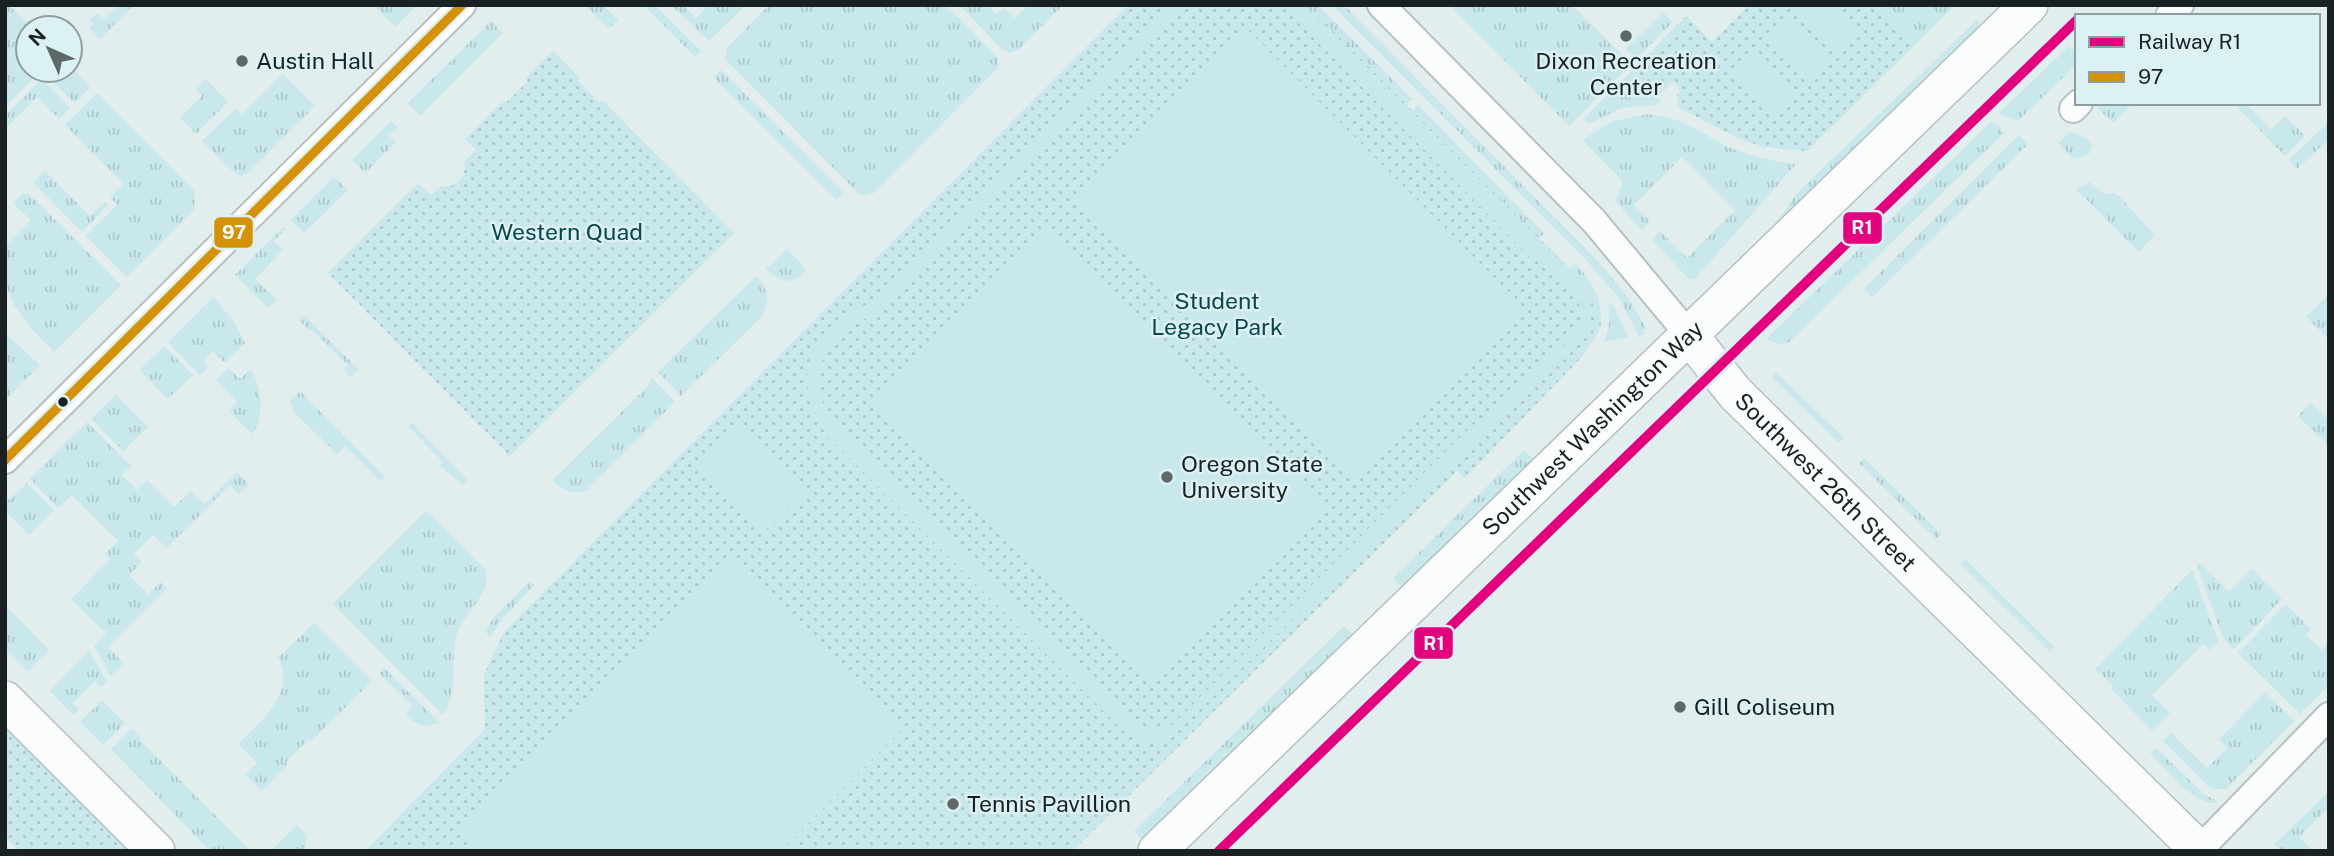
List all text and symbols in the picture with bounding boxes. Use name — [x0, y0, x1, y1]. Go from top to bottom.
north arrow — [14, 14, 84, 84]
legend — [2075, 14, 2320, 105]
text: N — [24, 24, 50, 50]
marker: Dixon Recreation Center — [1618, 28, 1634, 44]
text: Railway R1 — [2138, 29, 2241, 54]
place label: Austin Hall — [256, 47, 374, 74]
place label: Dixon Recreation Center — [1535, 47, 1717, 100]
marker: Austin Hall — [234, 53, 250, 69]
text: 97 — [2138, 64, 2163, 89]
line badge: R1 — [1842, 211, 1883, 245]
line badge: 97 — [213, 216, 254, 249]
text: R1 — [1851, 216, 1873, 238]
park label: Western Quad — [491, 218, 643, 245]
text: 97 — [222, 221, 246, 243]
park label: Student Legacy Park — [1151, 287, 1283, 340]
street label: Southwest Washington Way — [1476, 315, 1708, 541]
street label: Southwest 26th Street — [1730, 387, 1922, 577]
unlabelled marker — [56, 395, 70, 409]
place label: Oregon State University — [1181, 450, 1323, 503]
marker: Oregon State University — [1159, 469, 1175, 485]
line badge: R1 — [1413, 626, 1454, 660]
text: R1 — [1423, 632, 1445, 654]
place label: Gill Coliseum — [1694, 693, 1835, 720]
marker: Gill Coliseum — [1672, 699, 1688, 715]
place label: Tennis Pavillion — [967, 790, 1131, 817]
marker: Tennis Pavillion — [945, 796, 961, 812]

